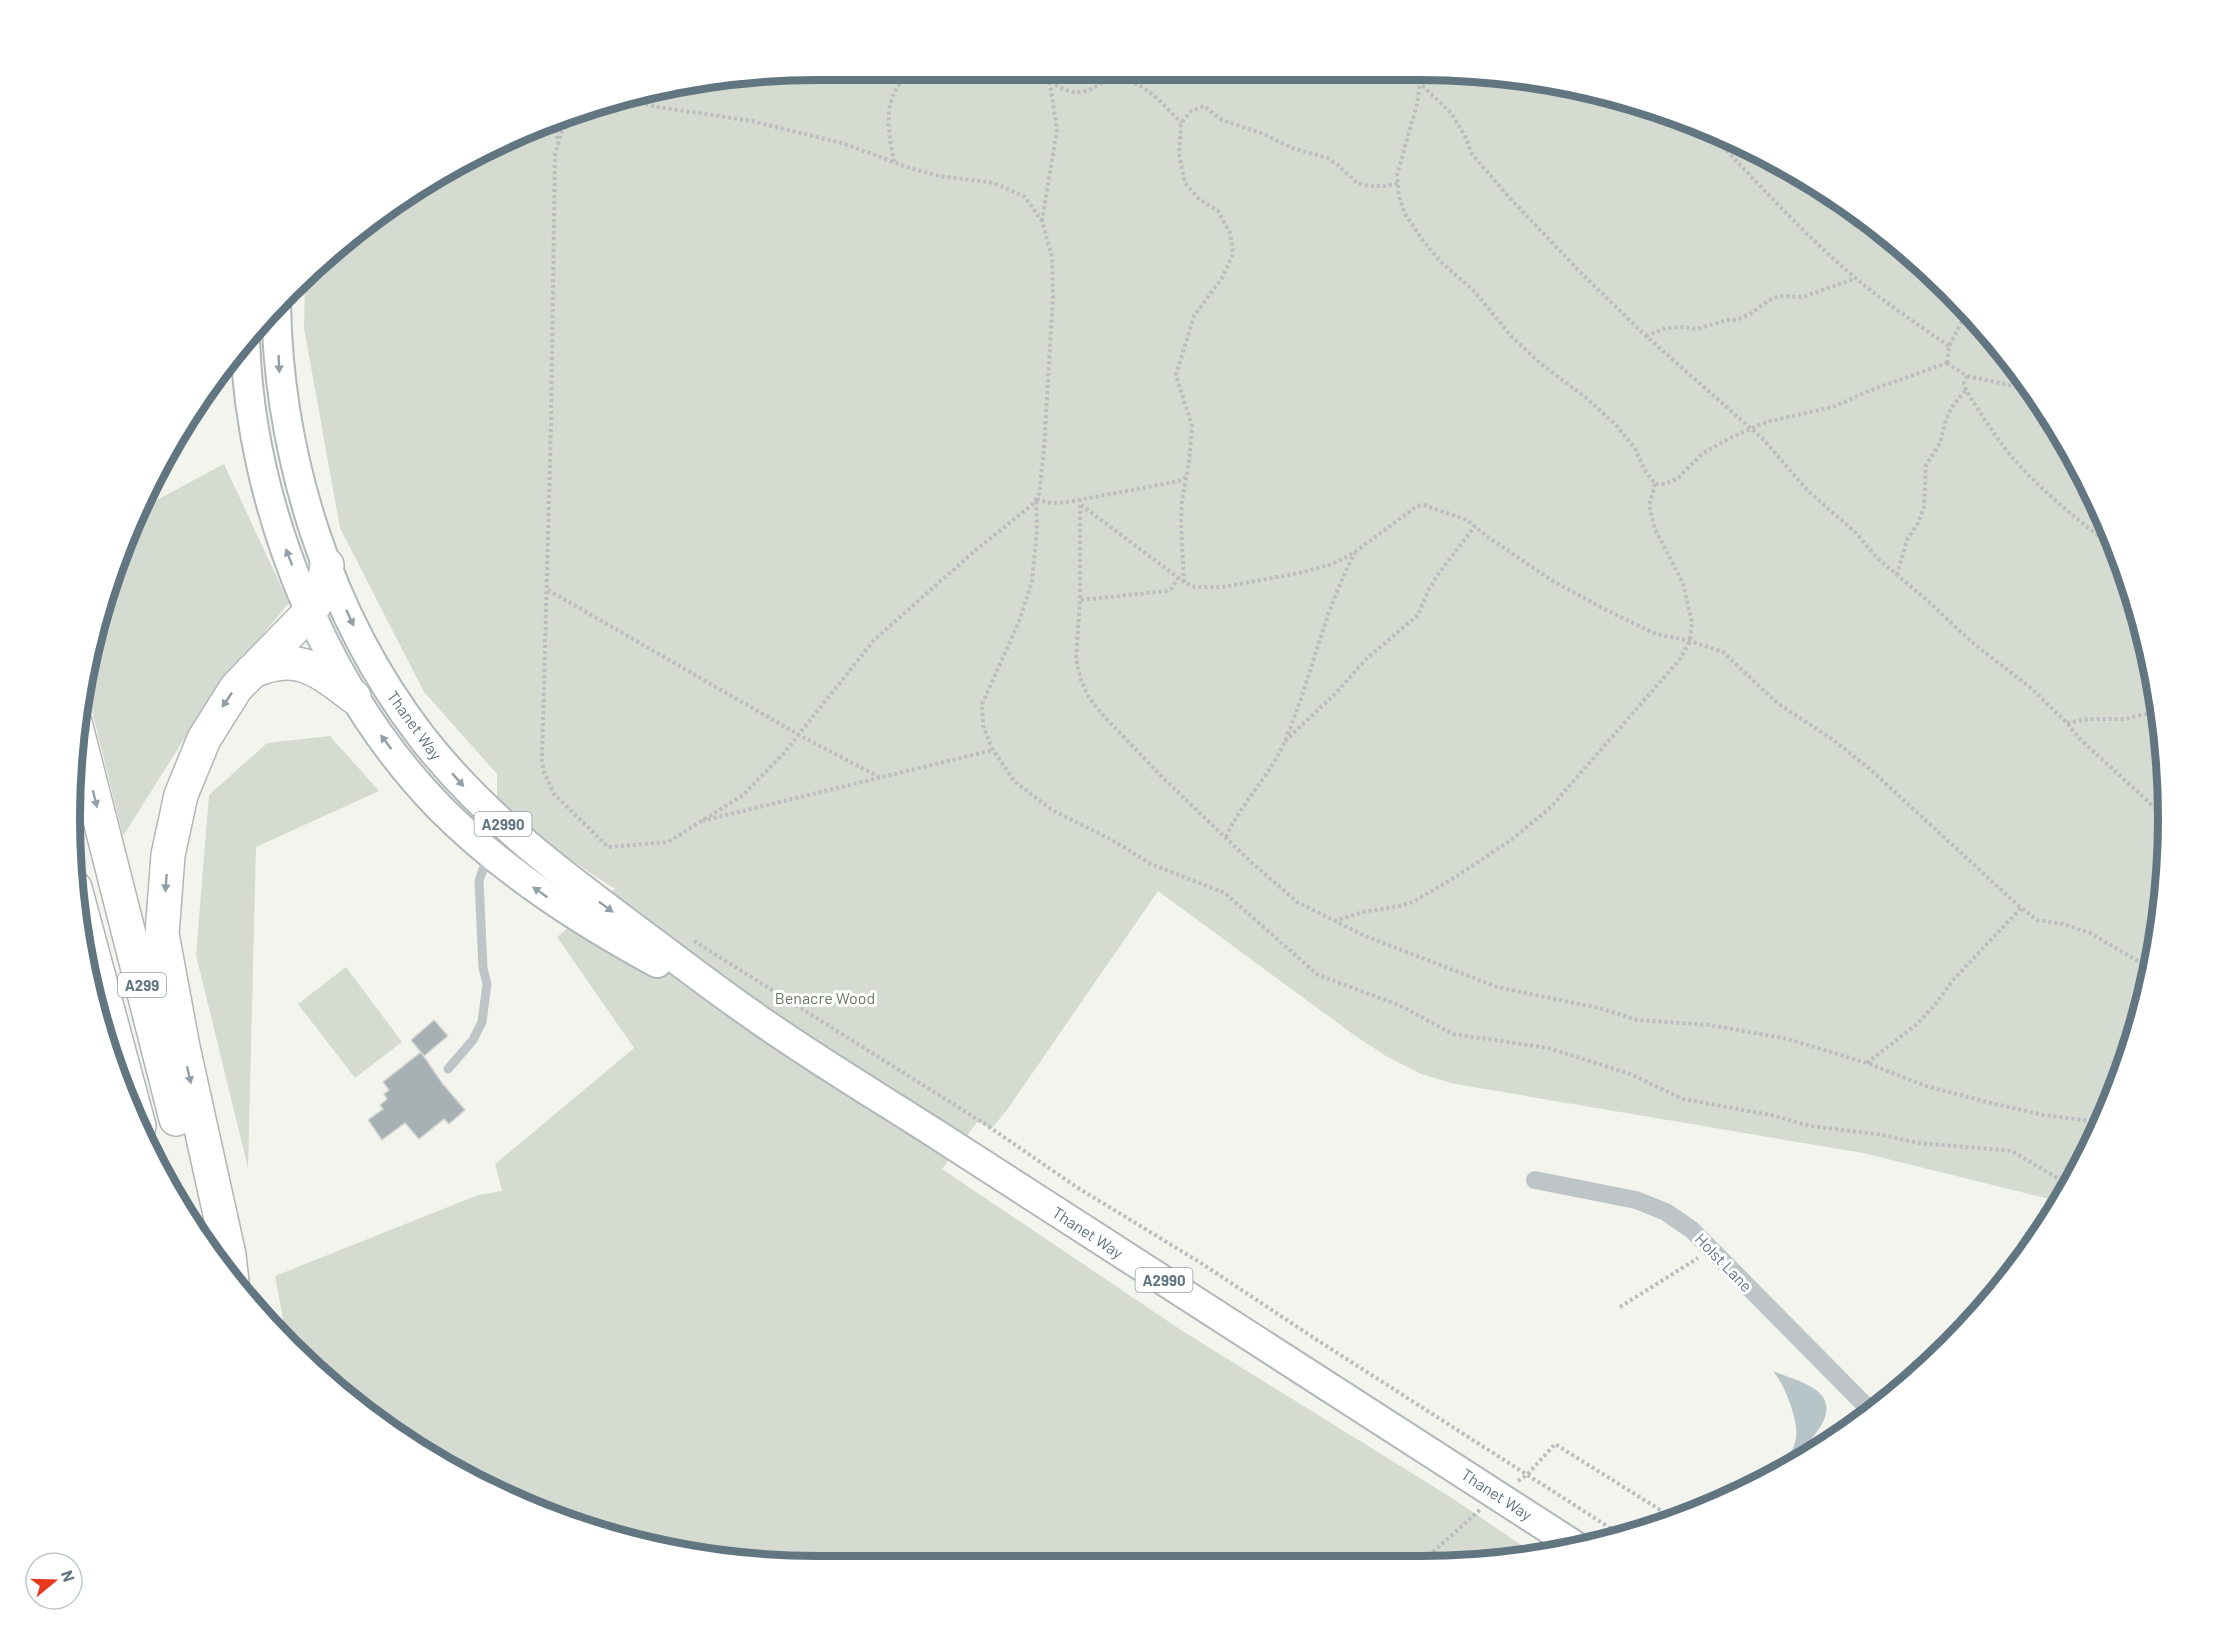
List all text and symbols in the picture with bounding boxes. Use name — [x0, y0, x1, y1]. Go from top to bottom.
one-way arrow — [274, 354, 284, 373]
one-way arrow — [284, 548, 293, 566]
one-way arrow — [346, 610, 355, 627]
street label: Thanet Way — [384, 687, 447, 764]
one-way arrow — [222, 692, 233, 708]
one-way arrow — [380, 734, 392, 750]
one-way arrow — [451, 772, 464, 787]
one-way arrow — [91, 790, 100, 808]
road number: A2990 — [474, 812, 532, 836]
one-way arrow — [162, 873, 171, 892]
one-way arrow — [532, 886, 548, 898]
one-way arrow — [597, 901, 613, 913]
road number: A299 — [118, 973, 166, 997]
park label: Benacre Wood — [775, 988, 875, 1007]
one-way arrow — [185, 1066, 194, 1085]
street label: Thanet Way — [1049, 1202, 1127, 1262]
street label: Holst Lane — [1692, 1229, 1756, 1295]
road number: A2990 — [1136, 1268, 1192, 1292]
street label: Thanet Way — [1458, 1464, 1536, 1524]
north arrow — [24, 1551, 84, 1611]
text: N — [58, 1568, 79, 1584]

